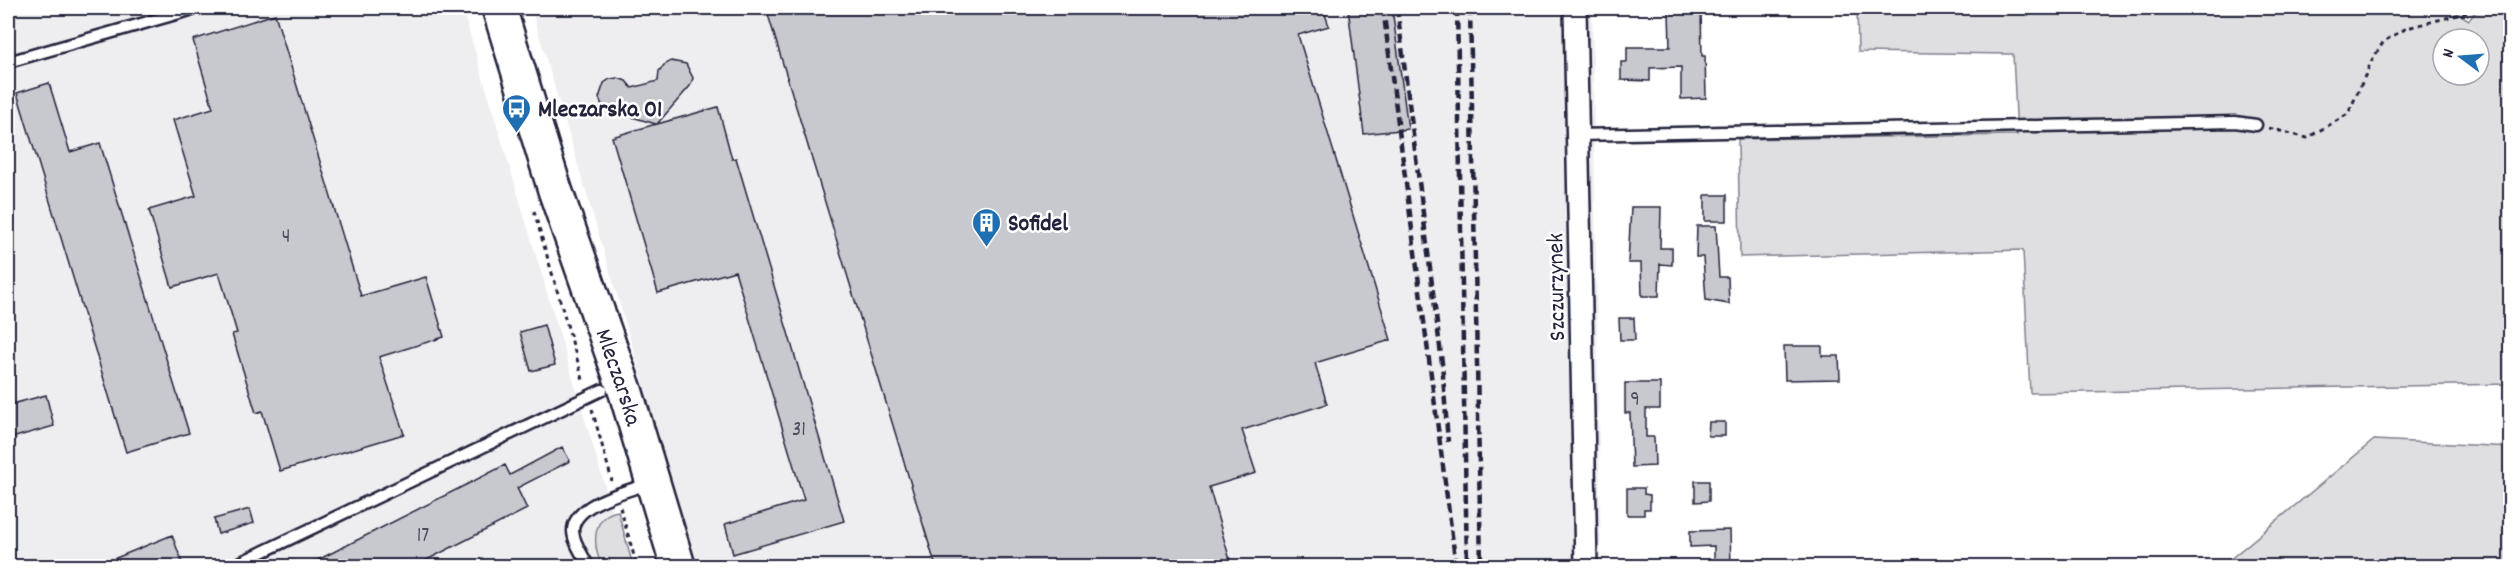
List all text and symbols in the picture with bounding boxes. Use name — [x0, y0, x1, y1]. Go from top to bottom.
north arrow — [2431, 27, 2491, 87]
text: N — [2437, 46, 2461, 61]
bus stop icon: Mleczarska 01 — [501, 92, 533, 134]
place label: Mleczarska 01 — [538, 94, 662, 128]
building icon: Sofidel — [971, 206, 1003, 248]
place label: Sofidel — [1008, 208, 1068, 242]
house number: 4 — [282, 223, 290, 253]
street label: Szczurzynek — [1540, 233, 1576, 341]
street label: Mleczarska — [585, 324, 649, 431]
house number: 9 — [1630, 386, 1640, 416]
house number: 31 — [792, 416, 806, 446]
house number: 17 — [417, 522, 429, 552]

